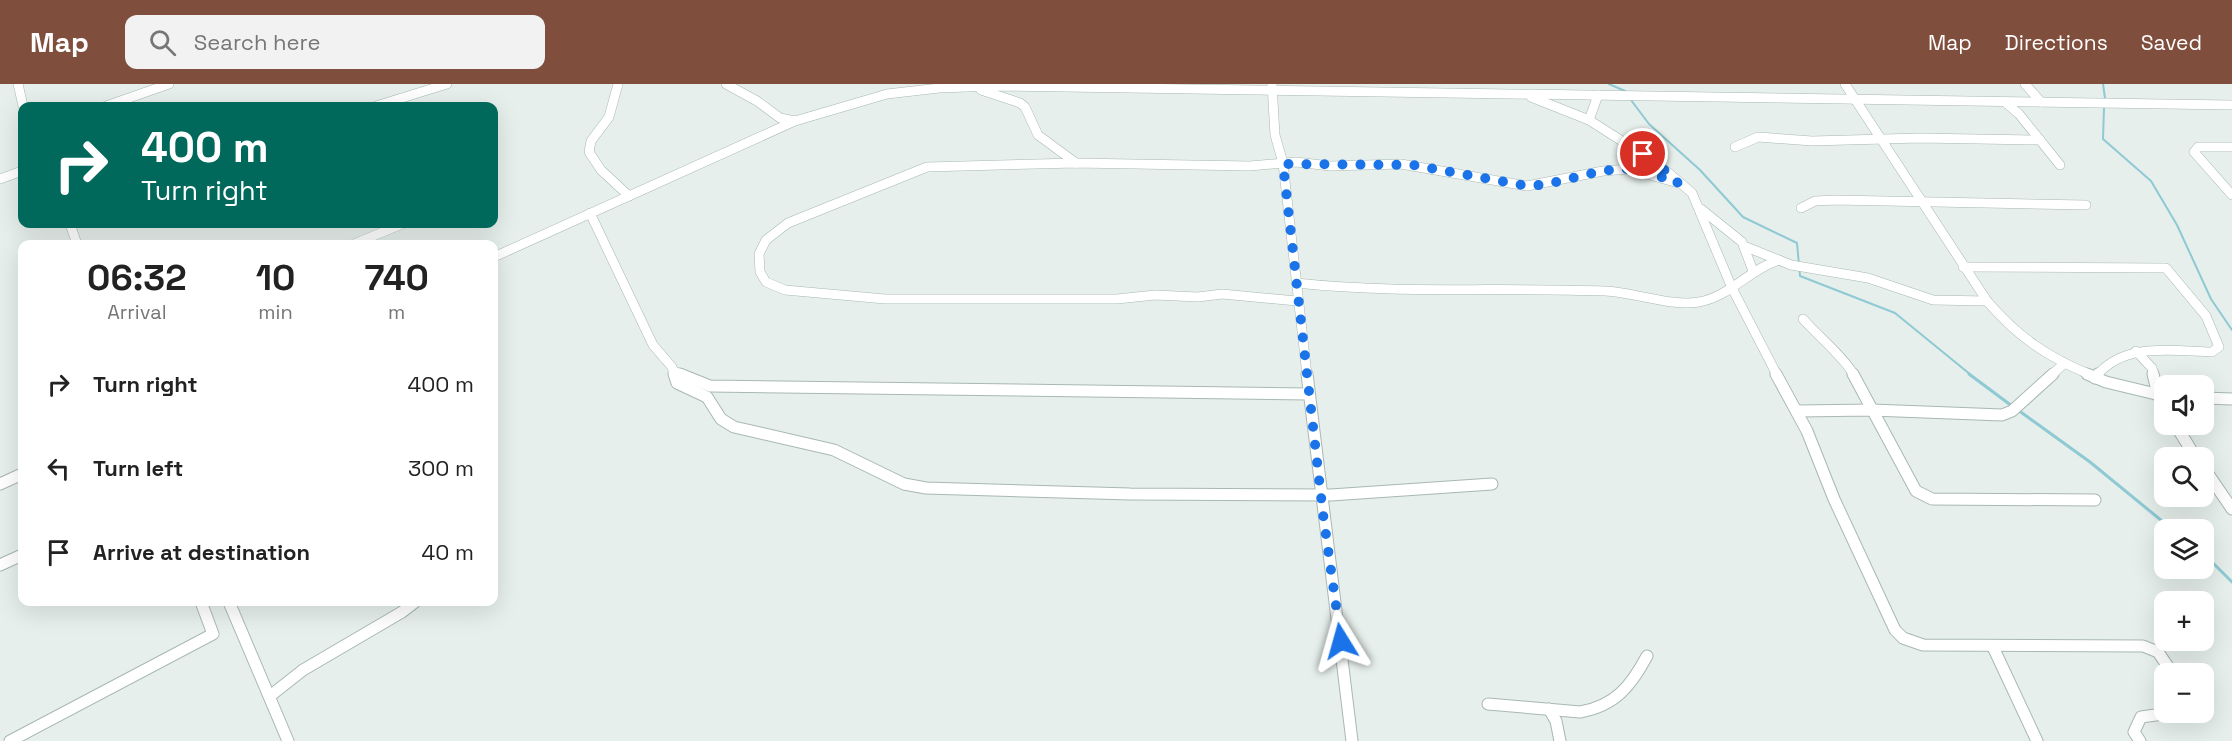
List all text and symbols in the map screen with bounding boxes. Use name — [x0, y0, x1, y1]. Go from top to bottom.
search box — [125, 15, 545, 69]
text: Map — [30, 24, 89, 60]
icon: search — [146, 26, 179, 59]
text: Search here — [194, 28, 321, 56]
text: Map — [1928, 29, 1972, 56]
text: Directions — [2005, 29, 2108, 56]
text: Saved — [2141, 29, 2202, 56]
text: 400 m — [141, 121, 269, 174]
icon: right — [42, 126, 120, 204]
pin — [1617, 128, 1668, 179]
icon: arrive — [1626, 137, 1659, 170]
text: Turn right — [141, 173, 268, 208]
text: 06:32 — [87, 255, 187, 301]
text: 10 — [256, 255, 295, 301]
text: 740 — [364, 255, 429, 301]
text: Arrival — [107, 299, 167, 325]
text: min — [258, 299, 293, 325]
text: m — [388, 299, 405, 325]
icon: right — [42, 368, 75, 401]
text: Turn right — [93, 370, 198, 398]
text: 400 m — [407, 370, 474, 398]
map controls — [2154, 375, 2214, 723]
button: sound — [2154, 375, 2214, 435]
button: search — [2154, 447, 2214, 507]
icon: left — [42, 452, 75, 485]
text: Turn left — [93, 454, 183, 482]
text: 300 m — [408, 454, 474, 482]
button: layers — [2154, 519, 2214, 579]
icon: arrive — [42, 536, 75, 569]
text: Arrive at destination — [93, 538, 310, 566]
text: 40 m — [422, 538, 474, 566]
button: + — [2154, 591, 2214, 651]
position arrow — [1309, 609, 1373, 673]
button: − — [2154, 663, 2214, 723]

